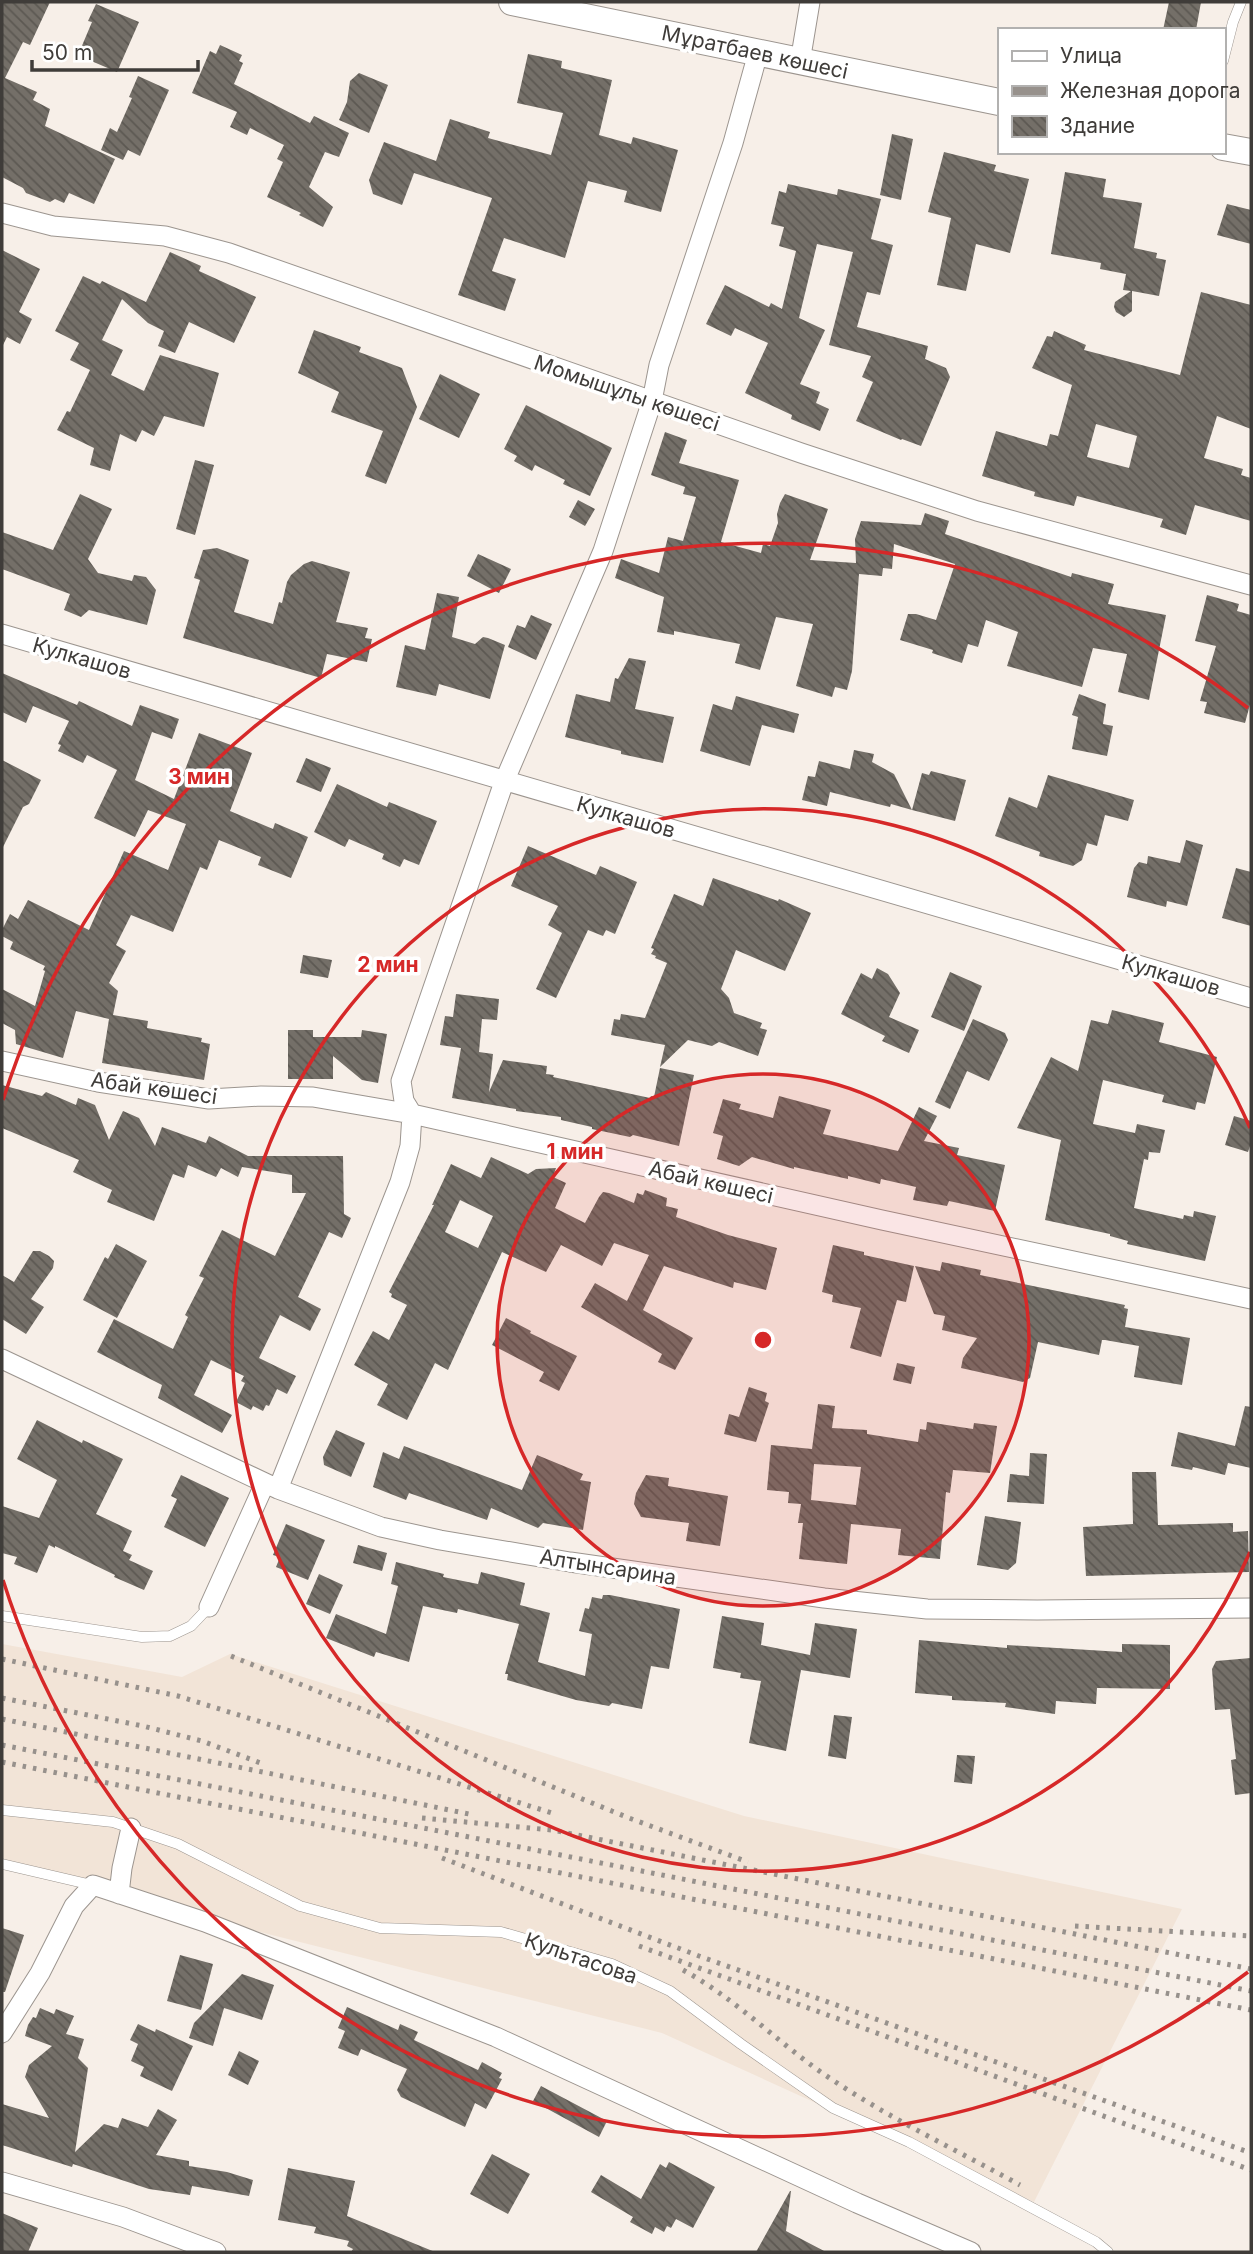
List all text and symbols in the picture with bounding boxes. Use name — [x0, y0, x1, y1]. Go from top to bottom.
street label: Мұратбаев көшесі — [660, 20, 850, 84]
scale bar — [32, 28, 198, 72]
legend — [998, 28, 1225, 154]
text: 50 m — [42, 40, 92, 65]
text: Улица — [1060, 43, 1122, 68]
text: Железная дорога — [1060, 78, 1240, 103]
text: Здание — [1060, 113, 1135, 138]
street label: Момышұлы көшесі — [531, 350, 723, 436]
street label: Кулкашов — [30, 632, 134, 684]
text: 3 мин — [168, 764, 230, 789]
street label: Кулкашов — [574, 791, 678, 843]
street label: Кулкашов — [1119, 949, 1223, 1001]
text: 2 мин — [357, 952, 419, 977]
street label: Абай көшесі — [89, 1067, 219, 1109]
text: 1 мин — [546, 1139, 604, 1164]
street label: Абай көшесі — [646, 1156, 776, 1208]
centre of rings — [751, 1328, 775, 1352]
street label: Алтынсарина — [538, 1544, 678, 1590]
street label: Культасова — [521, 1927, 641, 1989]

